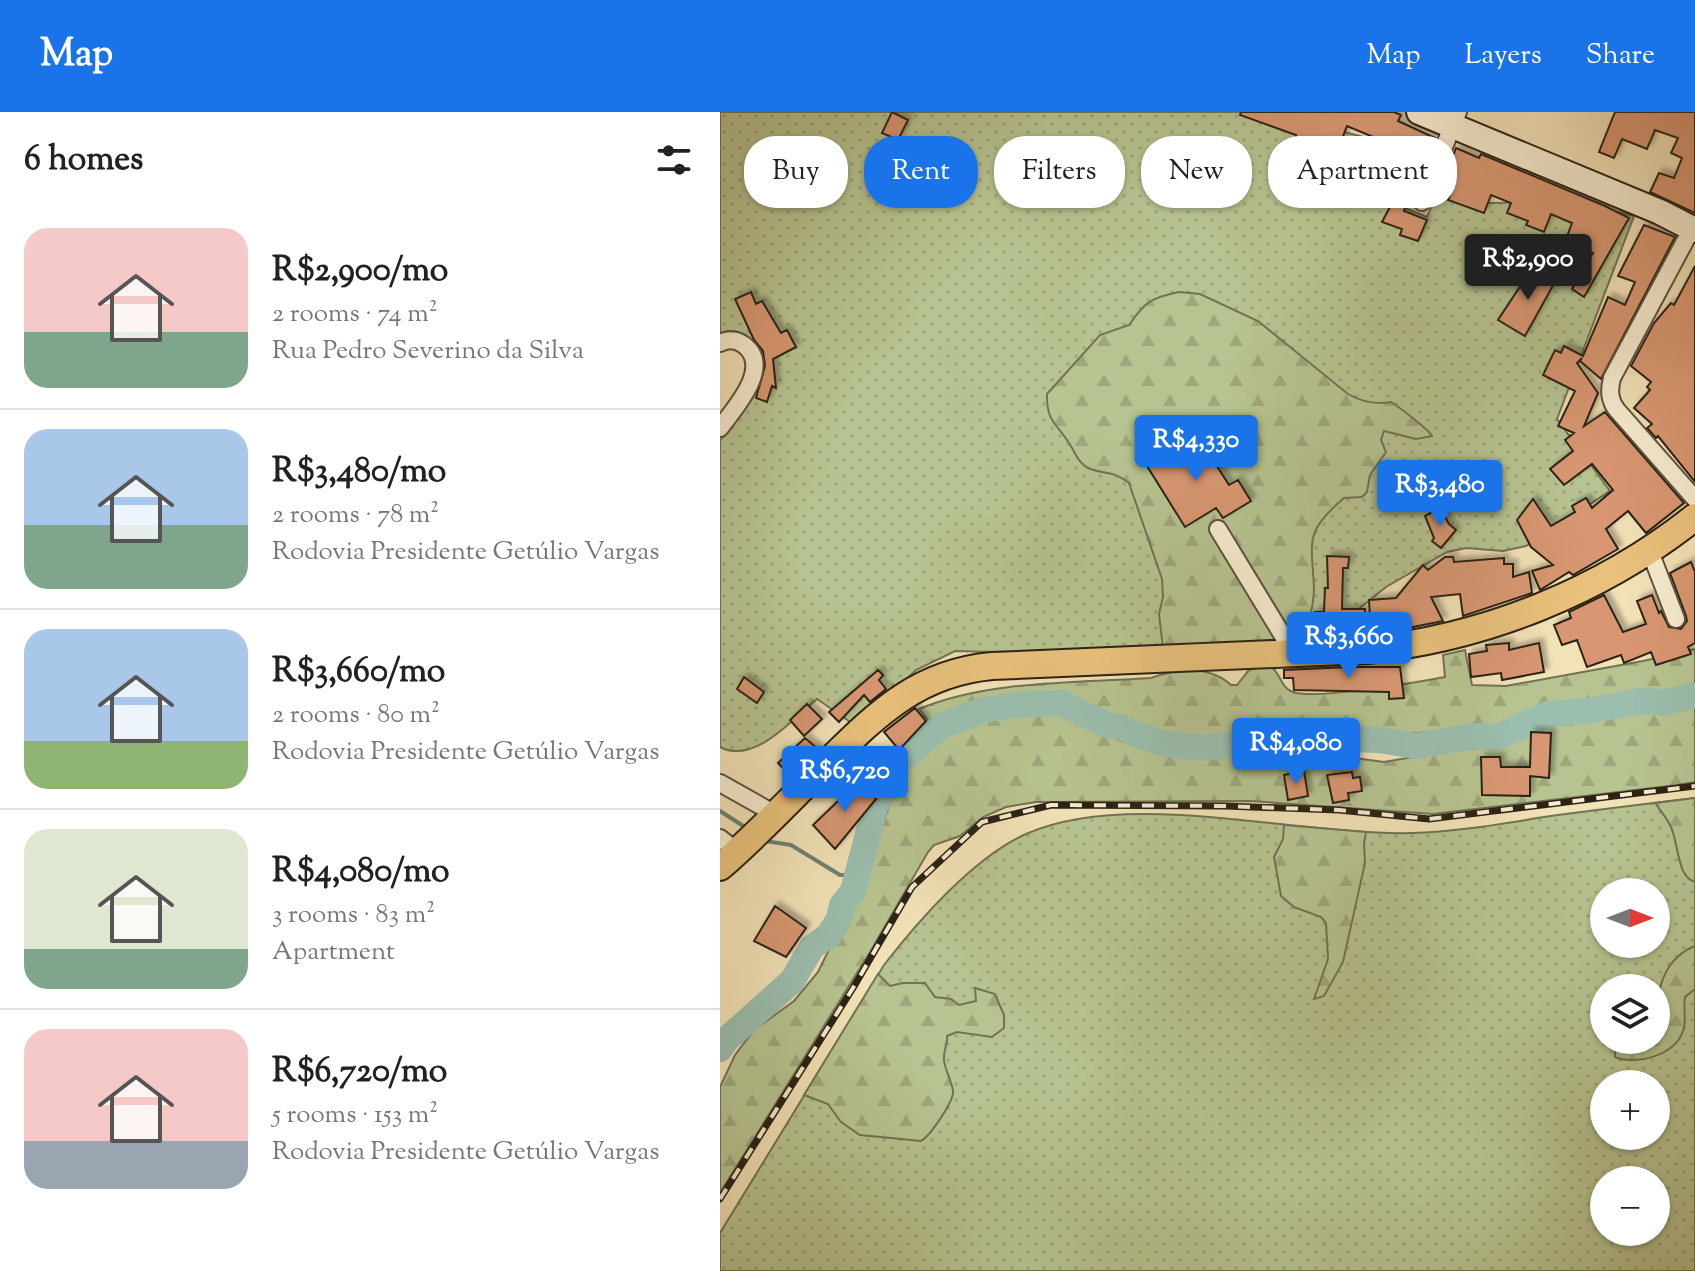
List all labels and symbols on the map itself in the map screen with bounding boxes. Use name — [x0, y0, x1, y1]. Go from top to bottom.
pin: R$2,900 — [1454, 234, 1602, 302]
pin: R$4,330 — [1122, 415, 1270, 483]
pin: R$3,480 — [1366, 460, 1514, 528]
pin: R$3,660 — [1275, 612, 1423, 680]
pin: R$4,080 — [1222, 718, 1370, 786]
pin: R$6,720 — [771, 746, 919, 814]
north arrow — [1590, 878, 1670, 958]

